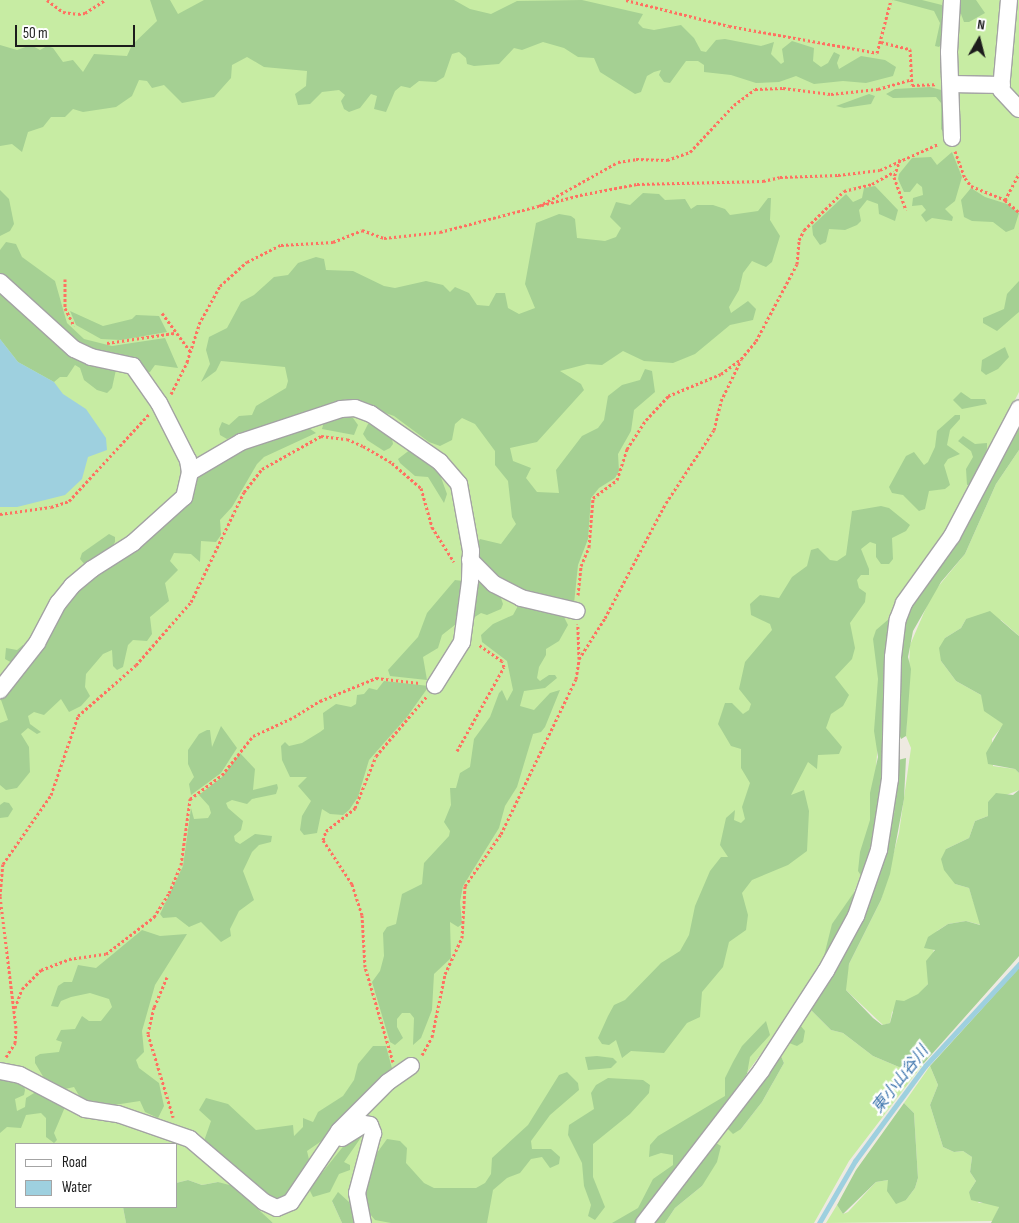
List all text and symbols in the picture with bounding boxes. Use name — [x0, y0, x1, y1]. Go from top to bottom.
scale bar — [18, 15, 138, 47]
north arrow — [954, 15, 1004, 65]
text: N — [976, 16, 986, 34]
text: 50 m — [23, 24, 48, 43]
water label: 東小山谷川 — [869, 1043, 933, 1117]
legend — [15, 1143, 178, 1208]
text: Road — [62, 1153, 87, 1172]
text: Water — [62, 1178, 92, 1197]

